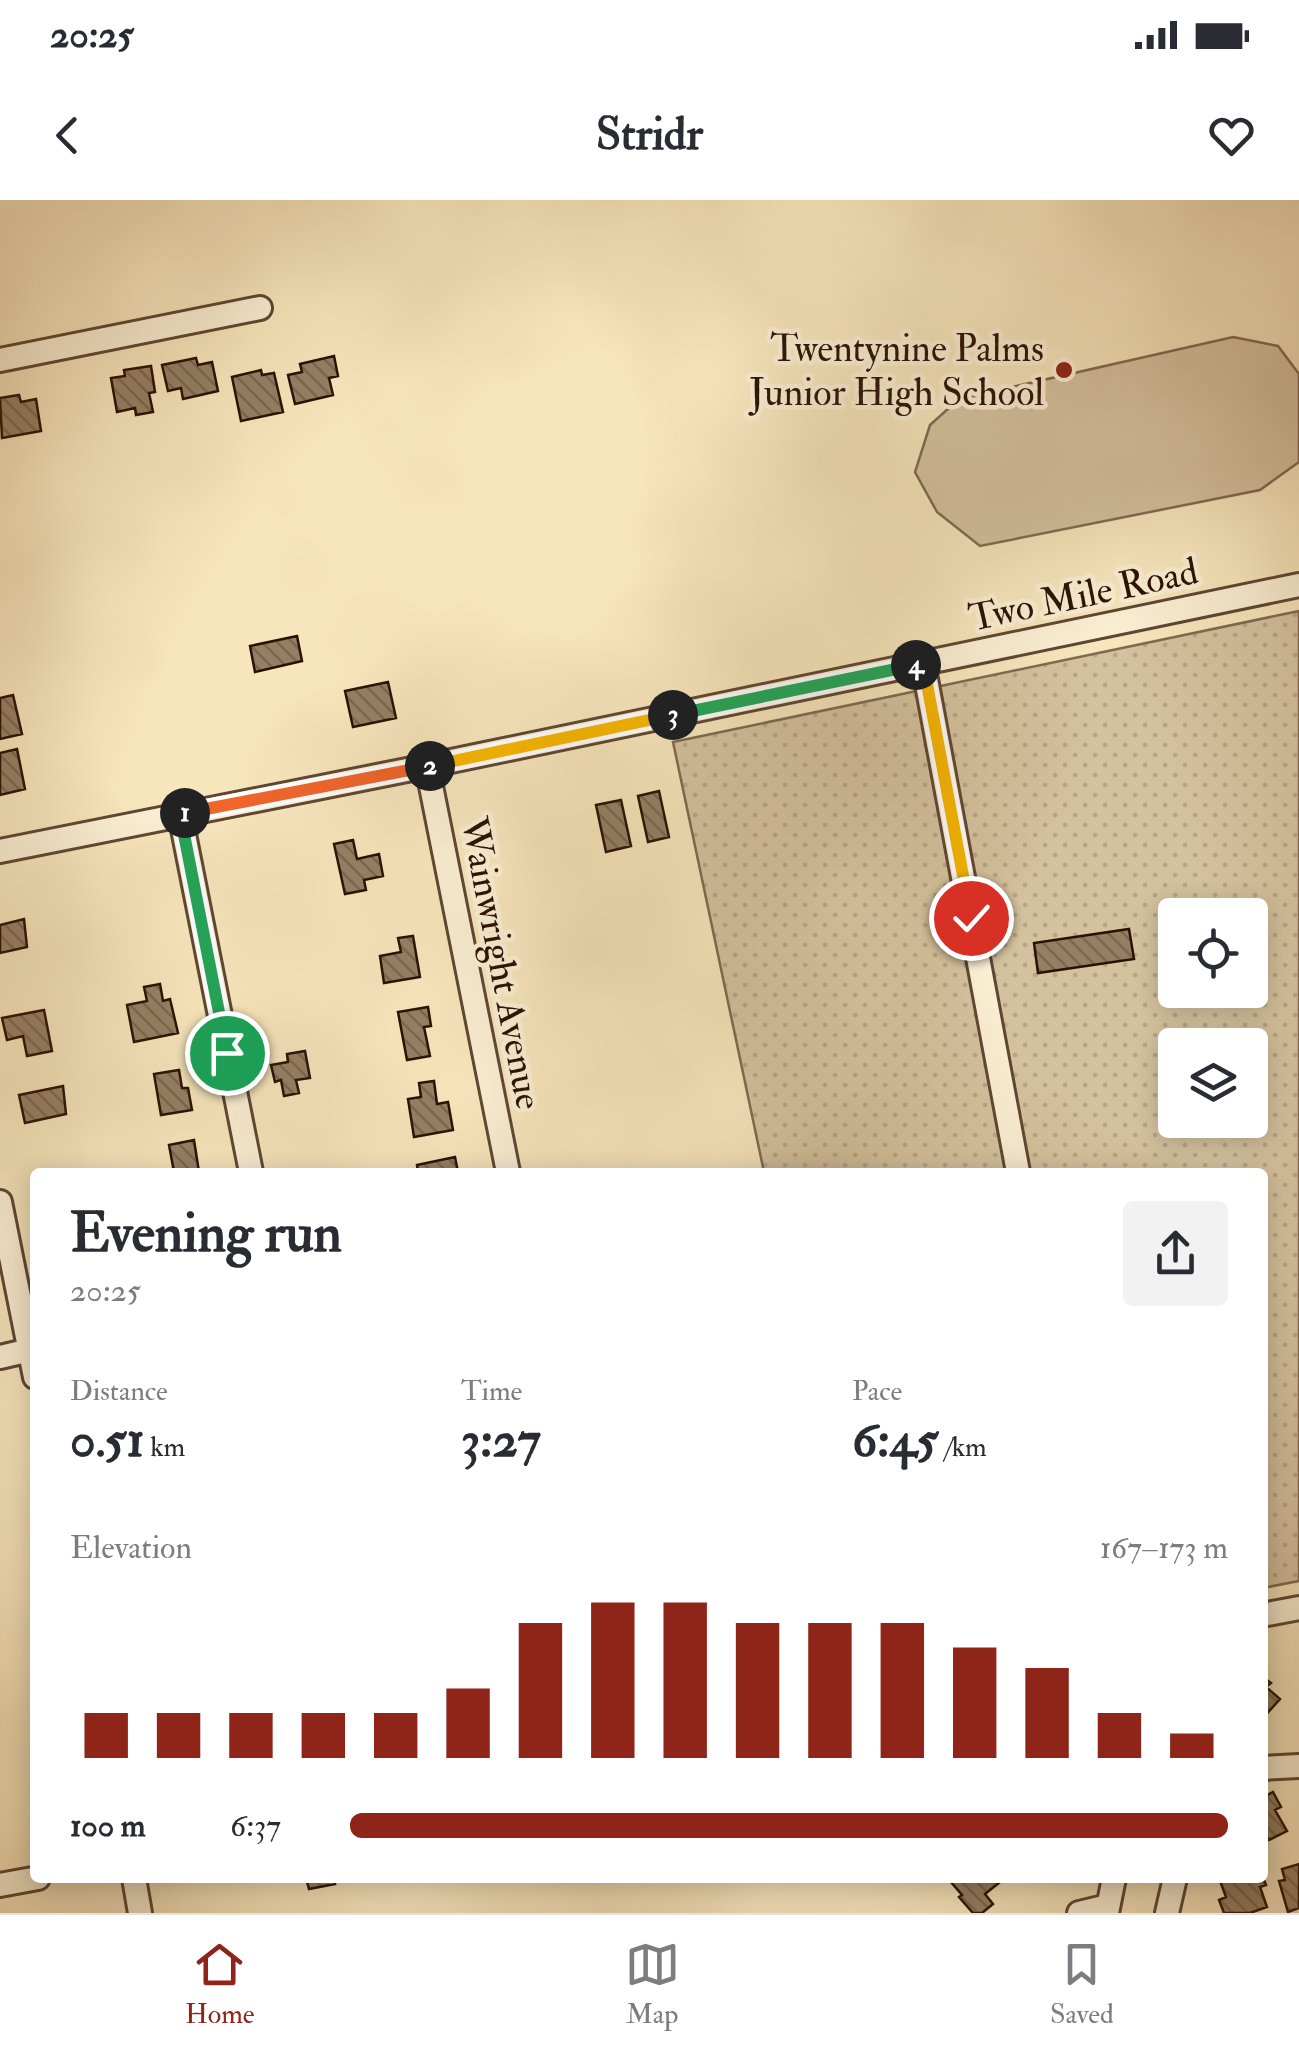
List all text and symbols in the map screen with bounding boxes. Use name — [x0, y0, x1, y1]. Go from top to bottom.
text: 20:25 — [50, 11, 134, 59]
text: Stridr — [596, 107, 703, 163]
icon: back — [40, 108, 95, 163]
icon: heart — [1204, 108, 1259, 163]
place label: Twentynine Palms Junior High School — [748, 325, 1044, 417]
marker: Twentynine Palms Junior High School — [1053, 359, 1075, 381]
street label: Two Mile Road — [964, 547, 1203, 643]
pin: 4 — [891, 640, 941, 690]
text: 4 — [908, 647, 924, 682]
pin: 3 — [648, 690, 698, 740]
text: 3 — [668, 697, 678, 732]
pin: 2 — [405, 741, 455, 791]
text: 2 — [423, 748, 437, 783]
pin: 1 — [160, 788, 210, 838]
text: 1 — [180, 795, 190, 830]
street label: Wainwright Avenue — [449, 812, 553, 1113]
pin — [929, 876, 1014, 961]
icon: check — [944, 891, 999, 946]
map controls — [1158, 898, 1268, 1138]
button: locate — [1158, 898, 1268, 1008]
pin — [185, 1011, 270, 1096]
icon: arrive — [200, 1026, 255, 1081]
button: layers — [1158, 1028, 1268, 1138]
text: Evening run — [70, 1199, 342, 1268]
button: share — [1123, 1201, 1228, 1306]
text: 20:25 — [70, 1271, 141, 1311]
text: Distance — [70, 1374, 168, 1409]
text: Time — [461, 1374, 522, 1409]
text: Pace — [852, 1374, 902, 1409]
text: 0.51 — [70, 1409, 144, 1472]
text: 3:27 — [461, 1409, 541, 1472]
text: 6:45 — [852, 1409, 939, 1472]
text: km — [144, 1430, 185, 1465]
text: /km — [939, 1430, 987, 1465]
text: Elevation — [70, 1528, 192, 1568]
text: 167–173 m — [1100, 1528, 1228, 1568]
text: 100 m — [70, 1806, 146, 1846]
text: 6:37 — [230, 1806, 281, 1846]
tab: Home — [185, 1937, 254, 2032]
tab: Map — [625, 1937, 680, 2032]
tab: Saved — [1050, 1937, 1114, 2032]

